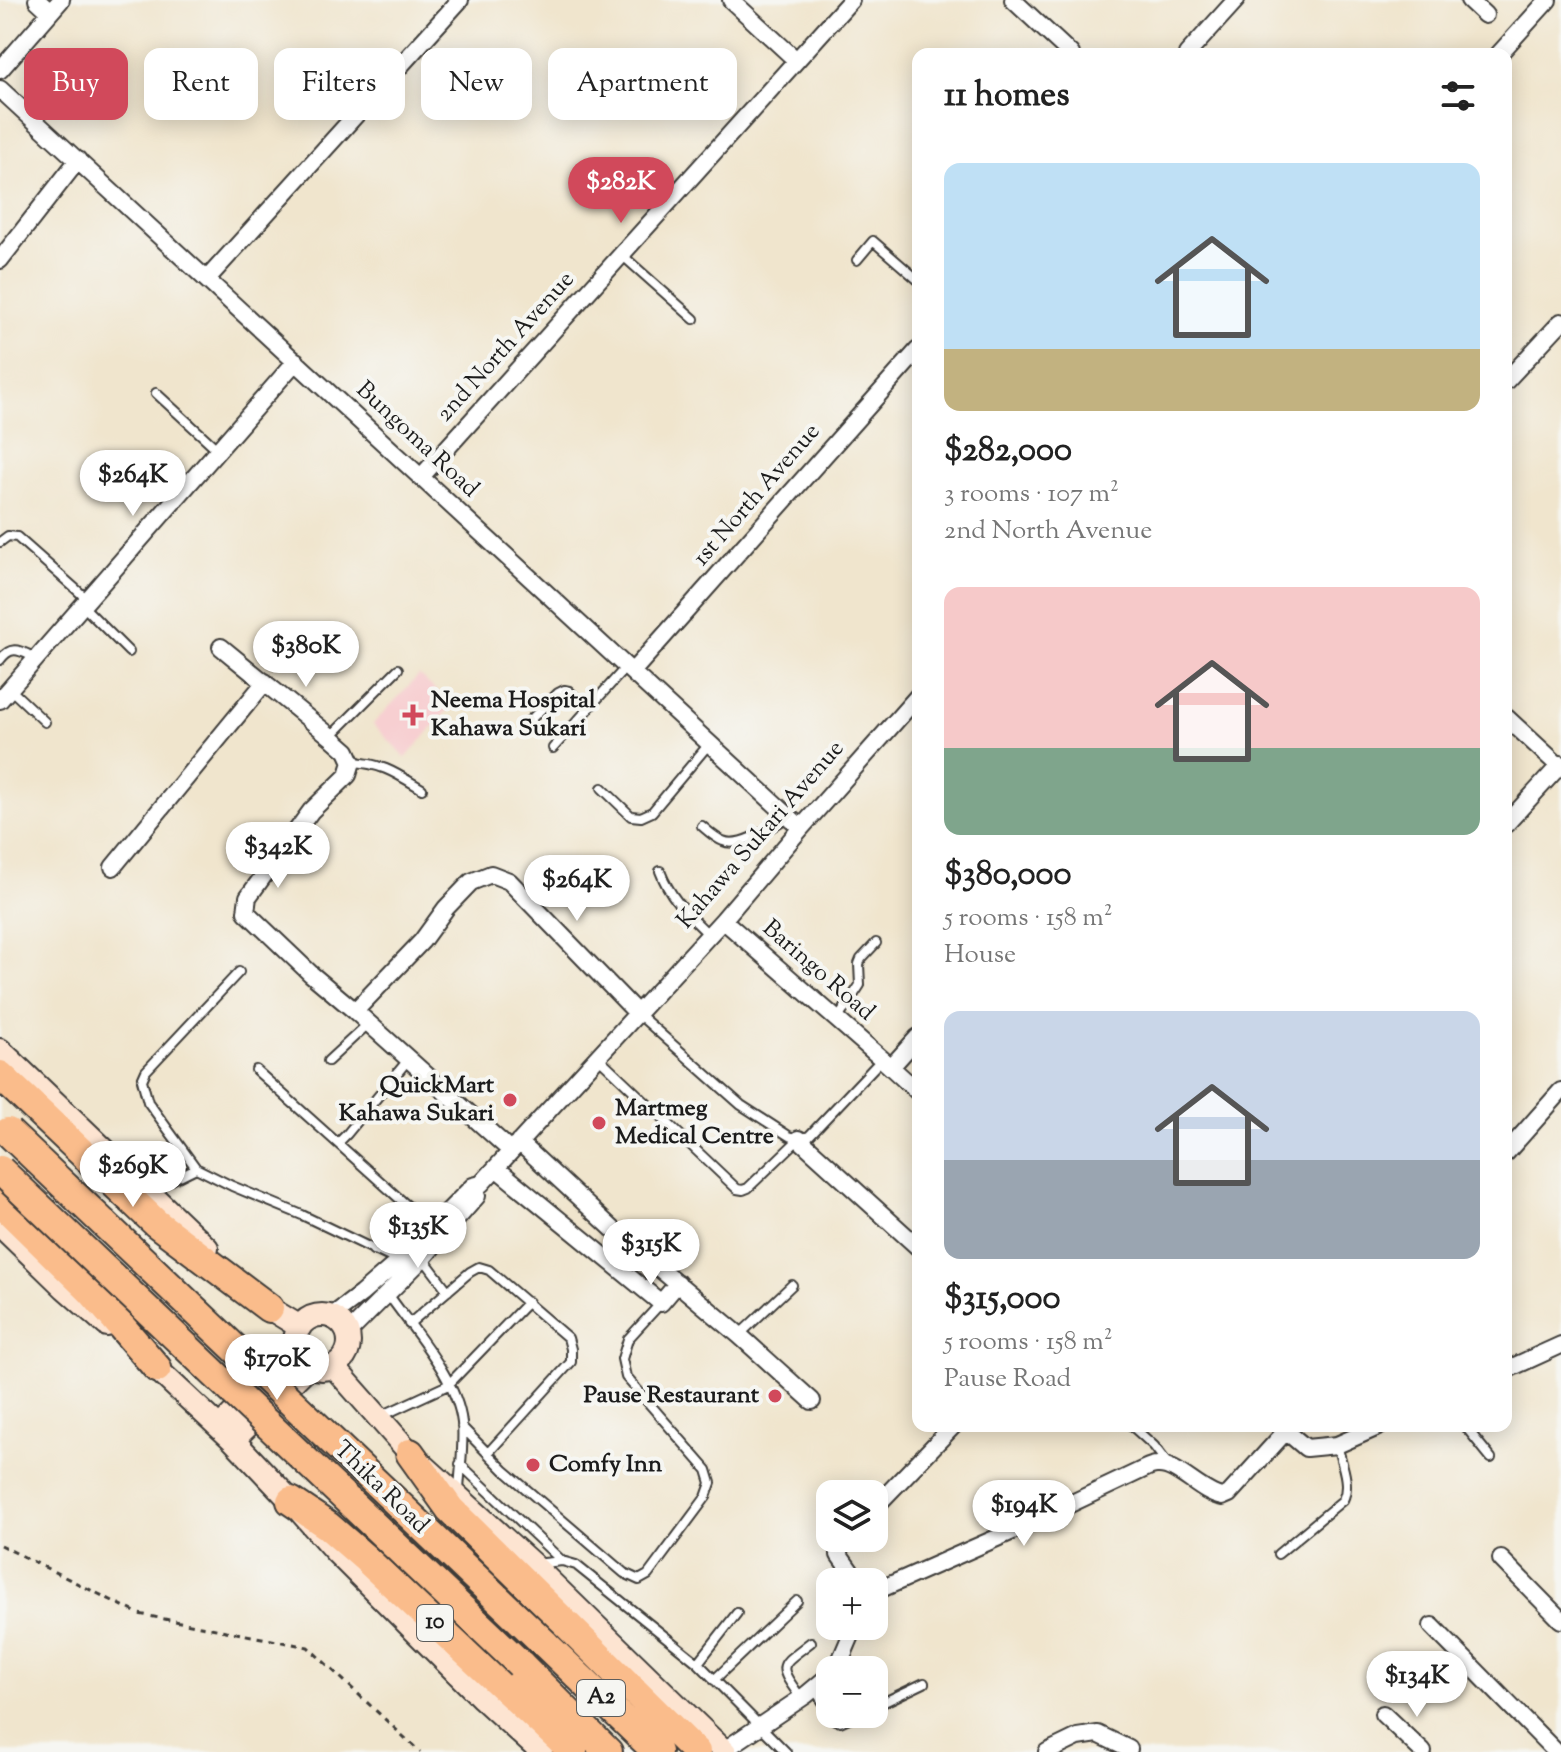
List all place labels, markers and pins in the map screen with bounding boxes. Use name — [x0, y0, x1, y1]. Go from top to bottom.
pin: $282K — [565, 157, 677, 225]
pin: $264K — [77, 450, 189, 518]
pin: $380K — [250, 621, 362, 689]
place label: Neema Hospital Kahawa Sukari — [431, 684, 596, 746]
marker: Neema Hospital Kahawa Sukari — [402, 704, 424, 726]
pin: $342K — [222, 822, 334, 890]
pin: $264K — [521, 855, 633, 923]
place label: QuickMart Kahawa Sukari — [339, 1069, 495, 1131]
marker: QuickMart Kahawa Sukari — [501, 1091, 519, 1109]
place label: Martmeg Medical Centre — [615, 1092, 774, 1154]
marker: Martmeg Medical Centre — [590, 1114, 608, 1132]
pin: $269K — [77, 1141, 189, 1209]
pin: $135K — [362, 1202, 474, 1270]
pin: $315K — [595, 1219, 707, 1287]
pin: $170K — [221, 1334, 333, 1402]
place label: Pause Restaurant — [583, 1379, 760, 1413]
marker: Pause Restaurant — [766, 1387, 784, 1405]
place label: Comfy Inn — [549, 1448, 663, 1482]
marker: Comfy Inn — [524, 1456, 542, 1474]
pin: $194K — [968, 1480, 1080, 1548]
pin: $134K — [1361, 1651, 1473, 1719]

